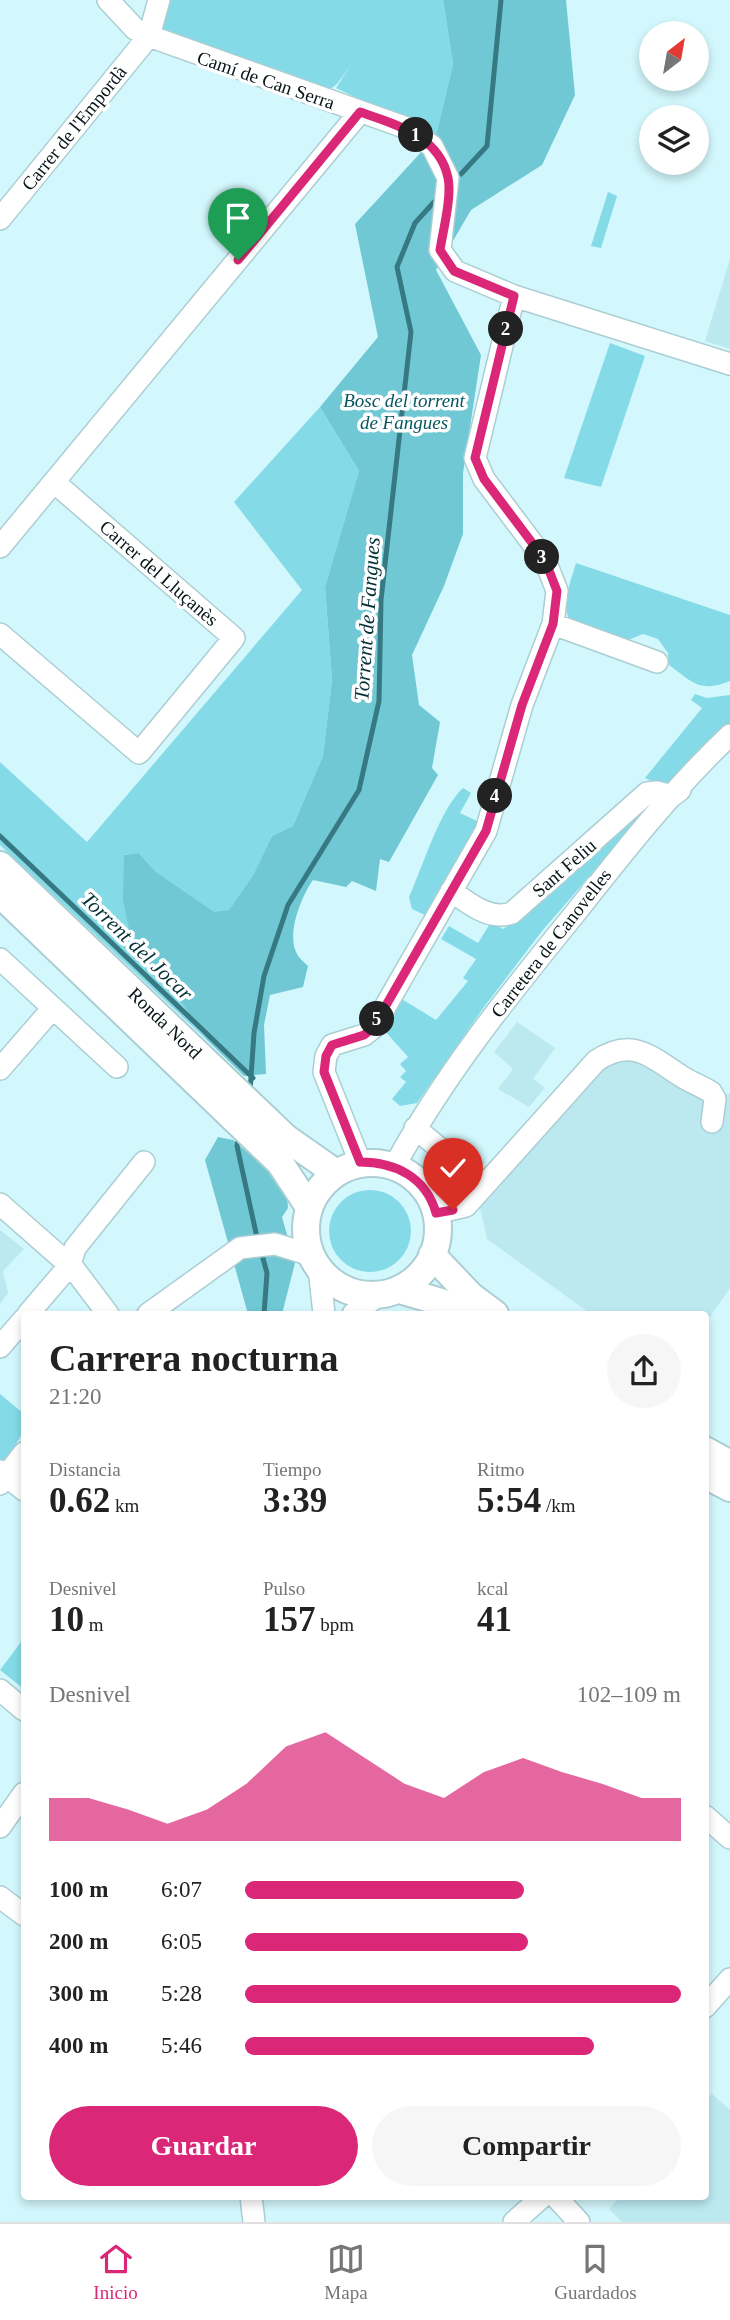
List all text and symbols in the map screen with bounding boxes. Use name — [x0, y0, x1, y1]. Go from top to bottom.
north arrow — [639, 21, 709, 91]
map controls — [639, 21, 709, 175]
street label: Camí de Can Serra — [194, 47, 338, 114]
street label: Carrer de l'Empordà — [17, 61, 131, 195]
button: layers — [639, 105, 709, 175]
pin: 1 — [398, 118, 434, 152]
text: 1 — [411, 124, 420, 145]
pin — [208, 188, 268, 260]
icon: arrive — [219, 199, 257, 237]
pin: 2 — [489, 312, 524, 346]
text: 2 — [501, 318, 510, 339]
park label: Bosc del torrent de Fangues — [343, 390, 466, 433]
street label: Carrer del Lluçanès — [96, 516, 222, 630]
water label: Torrent de Fangues — [349, 536, 385, 702]
pin: 3 — [524, 540, 560, 574]
text: 3 — [537, 546, 546, 567]
pin: 4 — [477, 778, 512, 814]
text: 4 — [490, 785, 499, 806]
street label: Sant Feliu — [528, 834, 601, 901]
street label: Carretera de Canovelles — [487, 865, 615, 1021]
water label: Torrent del Jocar — [76, 887, 198, 1006]
street label: Ronda Nord — [124, 983, 206, 1063]
pin: 5 — [360, 1002, 394, 1036]
text: 5 — [372, 1008, 381, 1029]
pin — [423, 1138, 483, 1210]
icon: check — [434, 1149, 472, 1187]
button: share — [607, 1334, 681, 1408]
text: Carrera nocturna — [49, 1337, 339, 1379]
text: 21:20 — [49, 1384, 101, 1409]
text: Distancia — [49, 1459, 121, 1480]
text: Tiempo — [263, 1459, 321, 1480]
text: Ritmo — [477, 1459, 525, 1480]
text: 0.62 — [49, 1481, 110, 1520]
text: 3:39 — [263, 1481, 327, 1520]
text: 5:54 — [477, 1481, 541, 1520]
text: km — [110, 1495, 139, 1516]
text: /km — [541, 1495, 575, 1516]
text: Desnivel — [49, 1578, 117, 1599]
text: Pulso — [263, 1578, 305, 1599]
text: kcal — [477, 1578, 509, 1599]
text: 10 — [49, 1600, 84, 1639]
text: 157 — [263, 1600, 316, 1639]
text: 41 — [477, 1600, 512, 1639]
text: m — [84, 1614, 104, 1635]
text: bpm — [316, 1614, 354, 1635]
text: Desnivel — [49, 1682, 131, 1707]
text: 102–109 m — [577, 1682, 681, 1707]
text: 100 m — [49, 1877, 108, 1902]
text: 6:07 — [161, 1877, 202, 1902]
text: 200 m — [49, 1929, 108, 1954]
text: 6:05 — [161, 1929, 202, 1954]
text: 300 m — [49, 1981, 108, 2006]
text: 5:28 — [161, 1981, 202, 2006]
text: 400 m — [49, 2033, 108, 2058]
text: 5:46 — [161, 2033, 202, 2058]
button: Guardar — [49, 2106, 358, 2186]
button: Compartir — [372, 2106, 681, 2186]
tab: Inicio — [93, 2240, 138, 2304]
tab: Mapa — [324, 2240, 368, 2304]
tab: Guardados — [554, 2240, 637, 2304]

